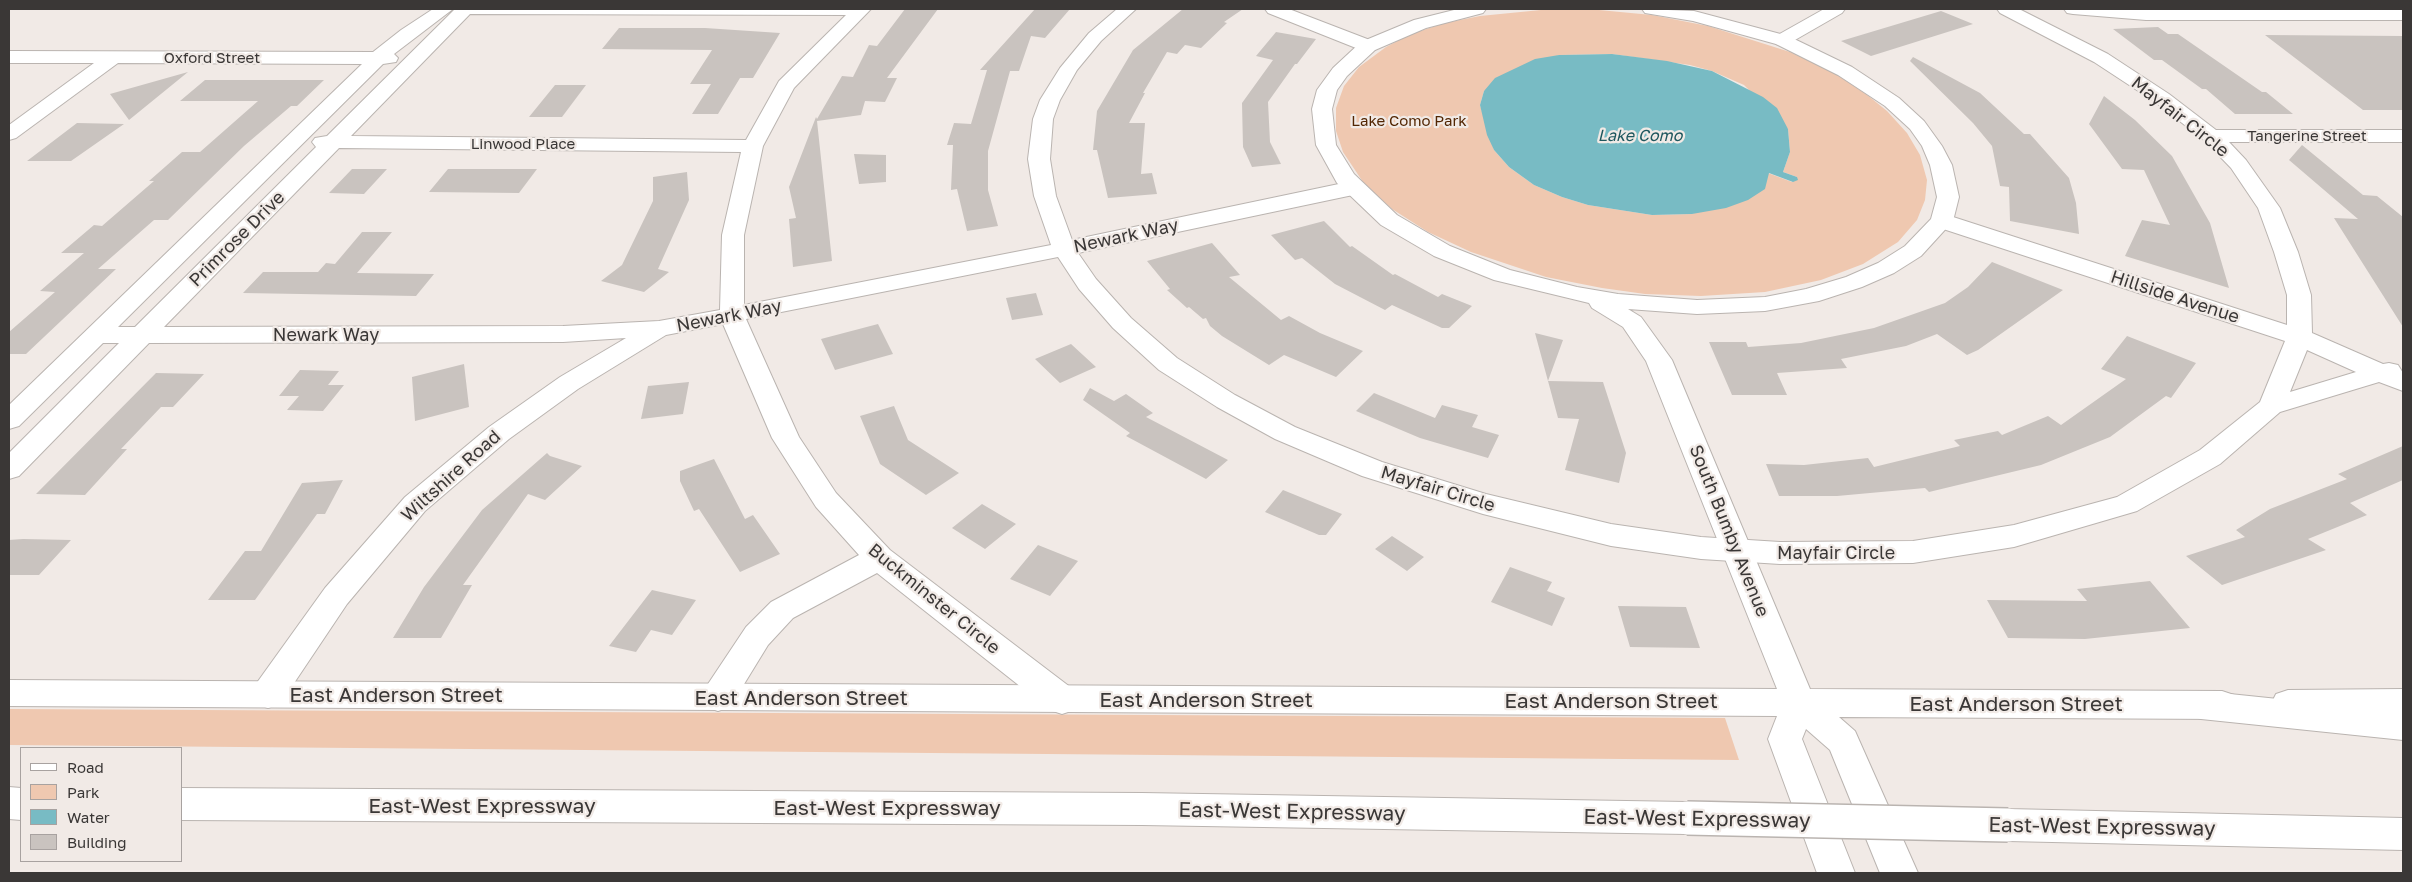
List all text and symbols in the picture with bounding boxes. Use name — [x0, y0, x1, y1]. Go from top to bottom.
street label: Oxford Street — [164, 49, 260, 67]
street label: Mayfair Circle — [2127, 72, 2233, 162]
park label: Lake Como Park — [1351, 112, 1467, 130]
water label: Lake Como — [1598, 126, 1682, 146]
street label: Tangerine Street — [2247, 127, 2367, 145]
street label: Linwood Place — [471, 135, 575, 153]
street label: Primrose Drive — [185, 187, 289, 291]
street label: Newark Way — [1072, 214, 1180, 258]
street label: Hillside Avenue — [2108, 266, 2242, 328]
street label: Newark Way — [675, 295, 783, 337]
street label: Newark Way — [273, 324, 379, 346]
street label: Wiltshire Road — [397, 426, 505, 526]
street label: South Bumby Avenue — [1685, 442, 1773, 620]
street label: Mayfair Circle — [1378, 461, 1498, 517]
street label: Buckminster Circle — [864, 539, 1004, 659]
street label: Mayfair Circle — [1777, 542, 1895, 564]
street label: East Anderson Street — [289, 682, 503, 708]
street label: East Anderson Street — [694, 685, 908, 711]
street label: East Anderson Street — [1099, 687, 1313, 713]
street label: East Anderson Street — [1504, 688, 1718, 714]
street label: East Anderson Street — [1909, 691, 2123, 717]
legend — [20, 747, 182, 862]
text: Road — [67, 758, 104, 776]
text: Park — [67, 783, 99, 801]
street label: East-West Expressway — [368, 793, 596, 819]
street label: East-West Expressway — [773, 795, 1001, 821]
street label: East-West Expressway — [1178, 797, 1406, 827]
street label: East-West Expressway — [1583, 804, 1811, 834]
text: Water — [67, 808, 110, 826]
street label: East-West Expressway — [1988, 812, 2216, 842]
text: Building — [67, 833, 127, 851]

